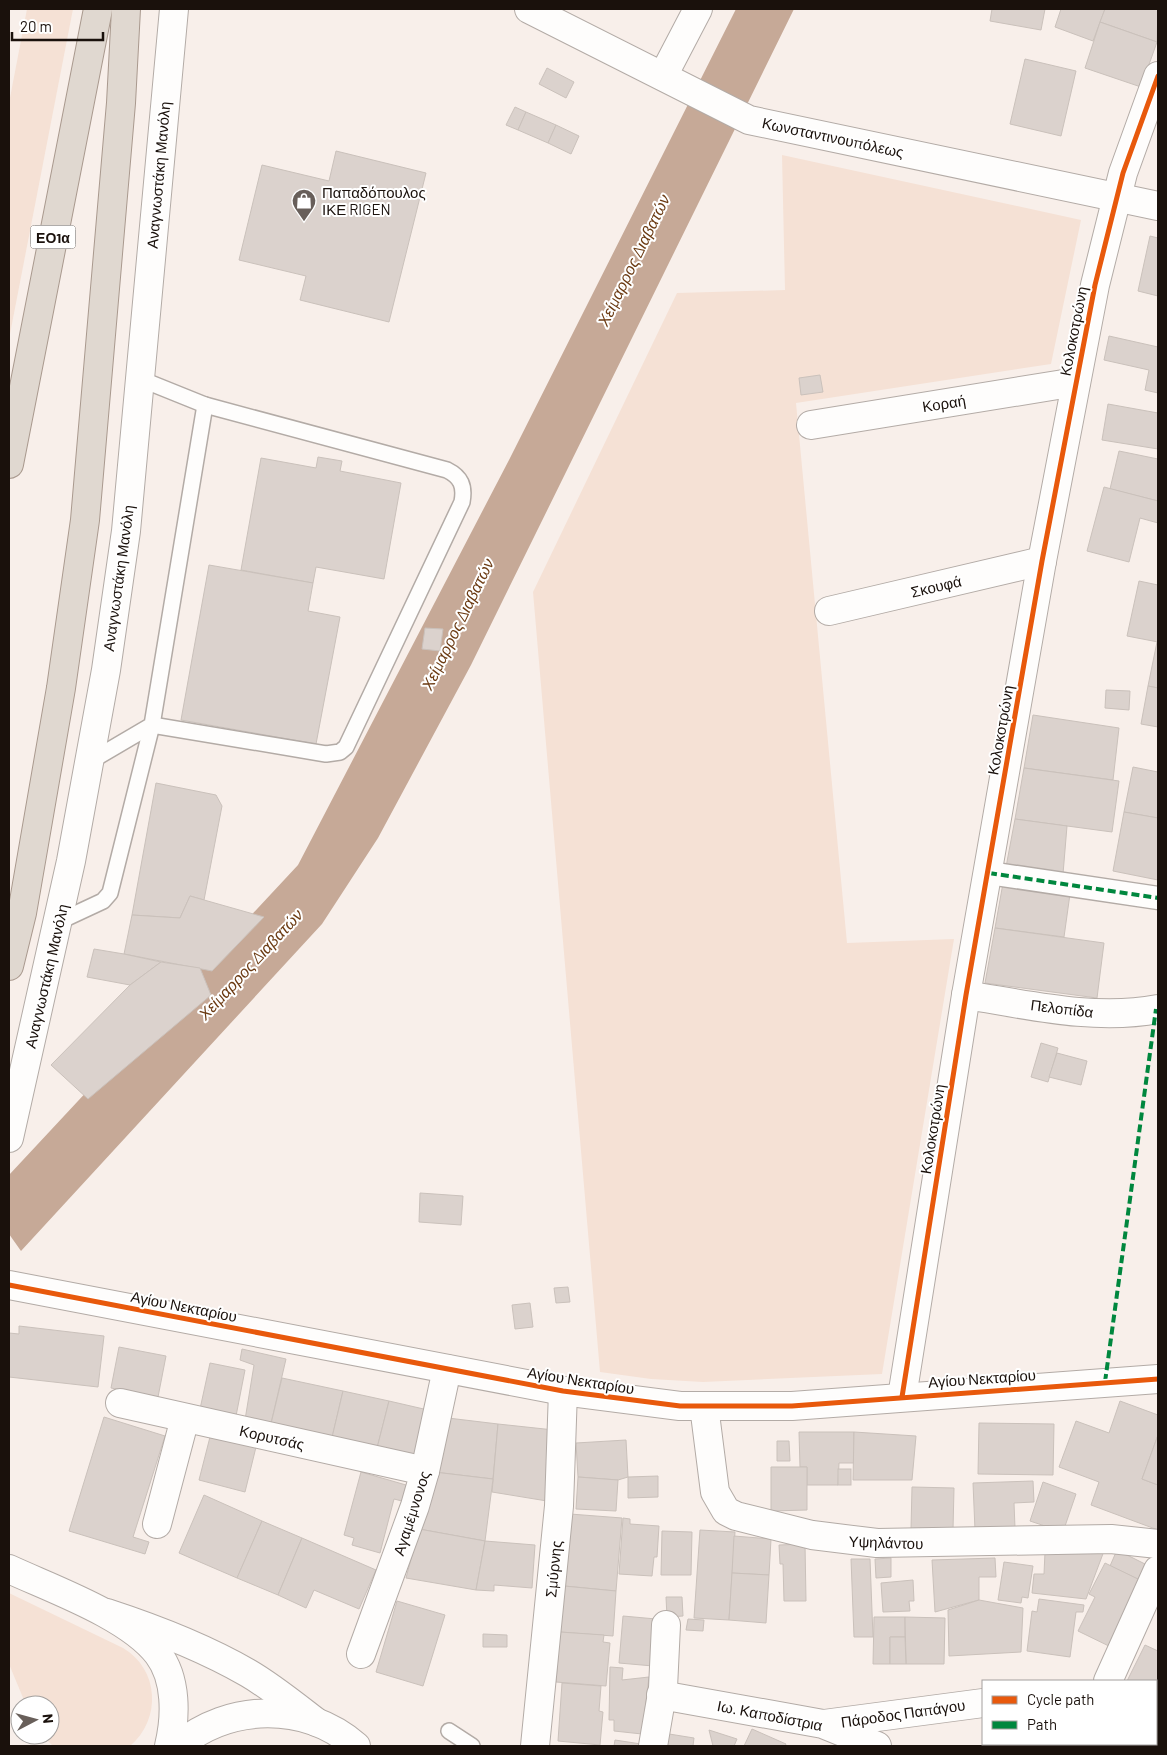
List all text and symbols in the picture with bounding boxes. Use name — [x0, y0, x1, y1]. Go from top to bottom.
scale bar — [12, 10, 104, 42]
text: 20 m — [20, 17, 52, 35]
street label: Αναγνωστάκη Μανόλη — [143, 101, 173, 249]
street label: Κωνσταντινουπόλεως — [761, 113, 905, 161]
place label: Παπαδόπουλος ΙΚΕ RIGEN — [322, 183, 426, 218]
shop icon: Παπαδόπουλος ΙΚΕ RIGEN — [291, 188, 317, 222]
water label: Χείμαρρος Διαβατών — [592, 191, 673, 330]
road number: ΕΟ1α — [30, 226, 76, 248]
street label: Κολοκοτρώνη — [1055, 285, 1091, 377]
street label: Κοραή — [921, 391, 967, 415]
street label: Αναγνωστάκη Μανόλη — [99, 504, 137, 652]
water label: Χείμαρρος Διαβατών — [416, 555, 497, 694]
street label: Σκουφά — [909, 571, 963, 601]
street label: Κολοκοτρώνη — [983, 684, 1017, 776]
street label: Αναγνωστάκη Μανόλη — [21, 902, 71, 1050]
water label: Χείμαρρος Διαβατών — [193, 905, 306, 1024]
street label: Πελοπίδα — [1030, 995, 1095, 1021]
street label: Κολοκοτρώνη — [916, 1083, 948, 1175]
street label: Αγίου Νεκταρίου — [129, 1287, 239, 1325]
street label: Αγίου Νεκταρίου — [526, 1363, 636, 1397]
street label: Αγίου Νεκταρίου — [928, 1365, 1036, 1391]
street label: Κορυτσάς — [238, 1421, 306, 1453]
street label: Αγαμέμνονος — [389, 1468, 433, 1558]
street label: Υψηλάντου — [848, 1532, 924, 1552]
street label: Σμύρνης — [541, 1540, 565, 1598]
legend — [982, 1680, 1157, 1745]
text: Cycle path — [1027, 1690, 1094, 1708]
north arrow — [10, 1695, 60, 1745]
street label: Πάροδος Παπάγου — [840, 1695, 966, 1731]
street label: Ιω. Καποδίστρια — [716, 1696, 825, 1734]
text: N — [39, 1713, 57, 1724]
text: Path — [1027, 1715, 1057, 1733]

